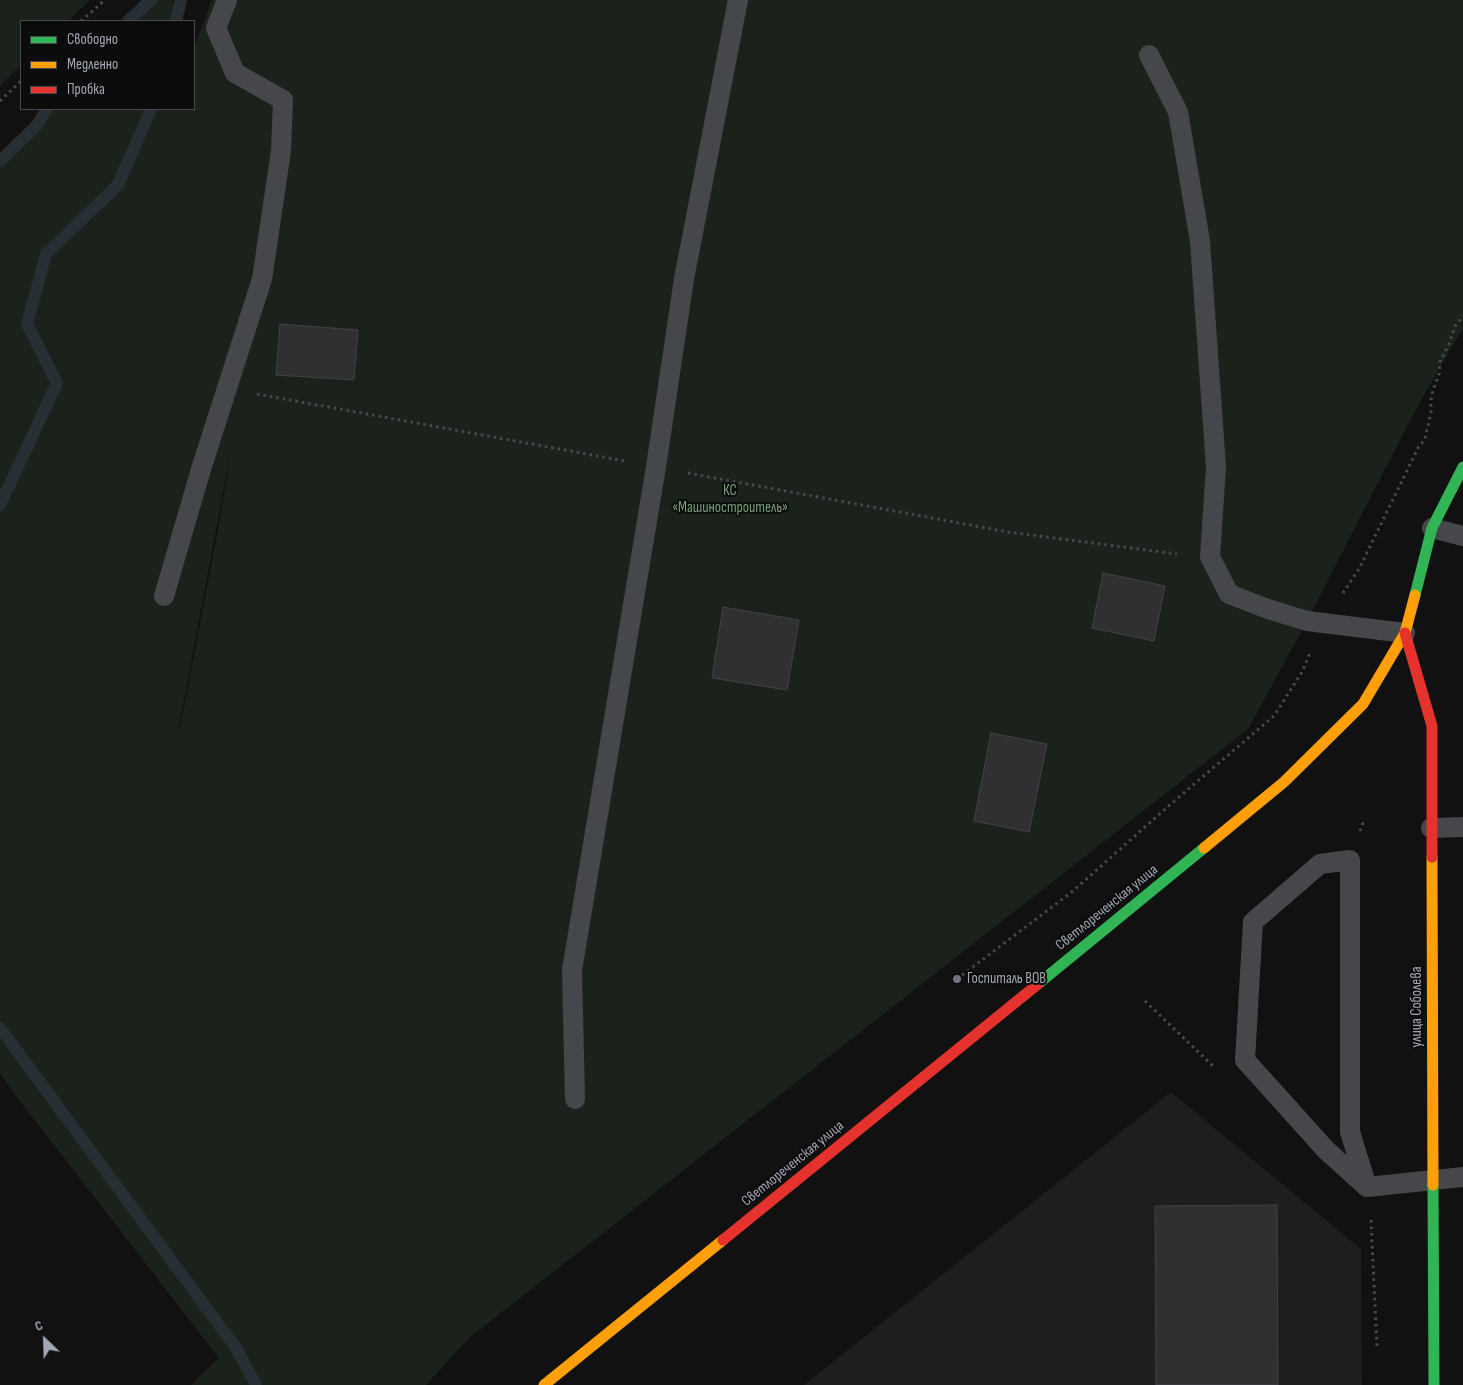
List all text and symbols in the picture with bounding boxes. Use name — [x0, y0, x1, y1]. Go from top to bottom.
legend — [20, 20, 195, 110]
text: Свободно — [67, 30, 118, 49]
text: Медленно — [67, 55, 118, 74]
text: Пробка — [67, 80, 105, 99]
park label: КС «Машиностроитель» — [672, 482, 788, 517]
street label: Светлореченская улица — [1052, 861, 1162, 955]
street label: улица Соболева — [1408, 967, 1426, 1047]
place label: Госпиталь ВОВ — [967, 970, 1046, 988]
marker: Госпиталь ВОВ — [951, 973, 963, 985]
street label: Светлореченская улица — [738, 1117, 848, 1211]
north arrow — [20, 1315, 70, 1365]
text: С — [32, 1317, 45, 1335]

